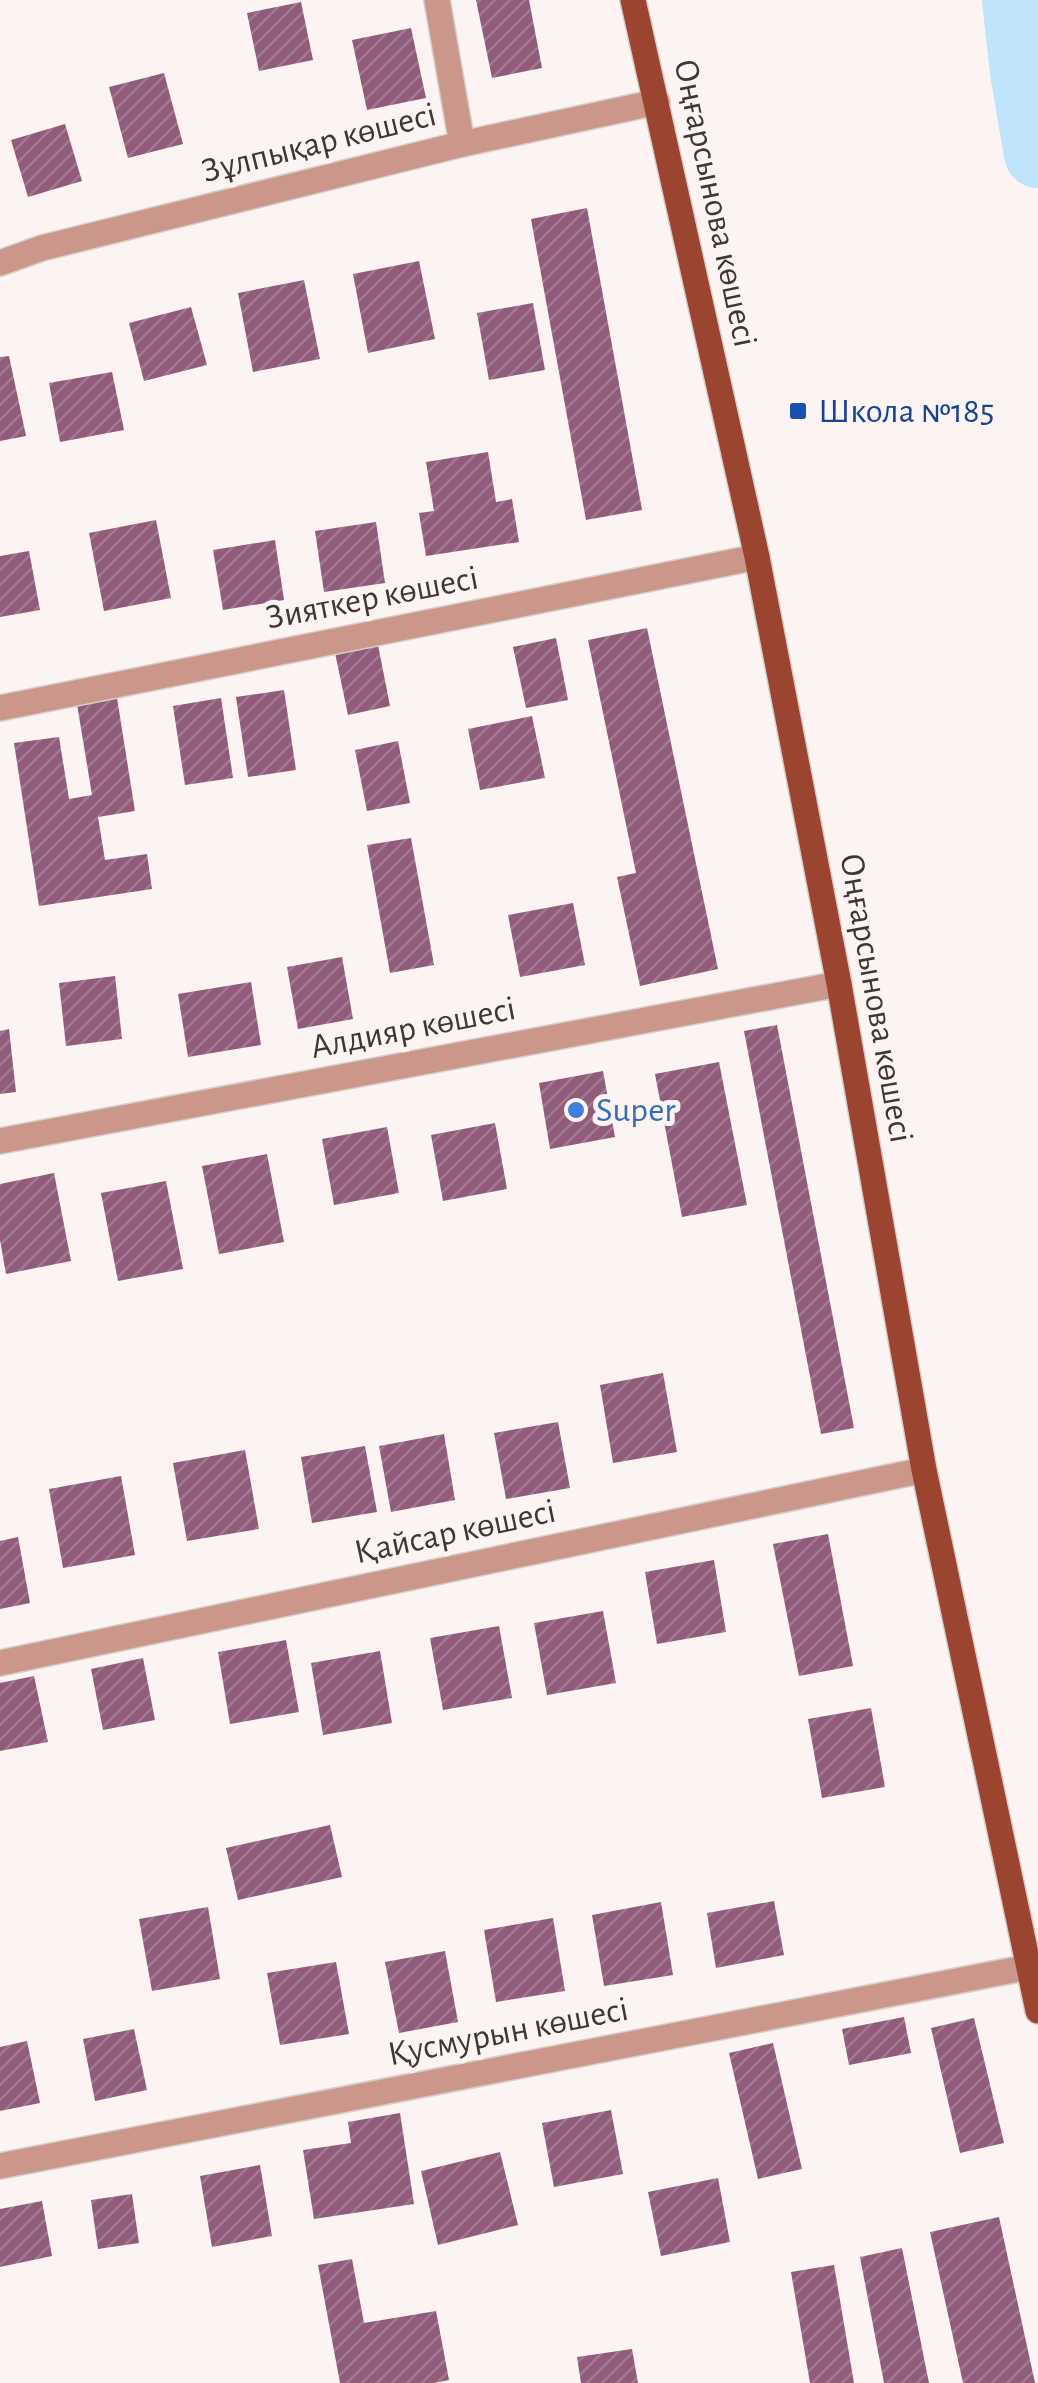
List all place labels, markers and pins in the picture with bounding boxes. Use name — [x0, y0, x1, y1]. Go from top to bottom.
place label: Школа №185 — [818, 394, 994, 429]
marker: Школа №185 — [787, 400, 809, 422]
place label: Super — [596, 1093, 676, 1128]
marker: Super — [565, 1099, 587, 1121]

